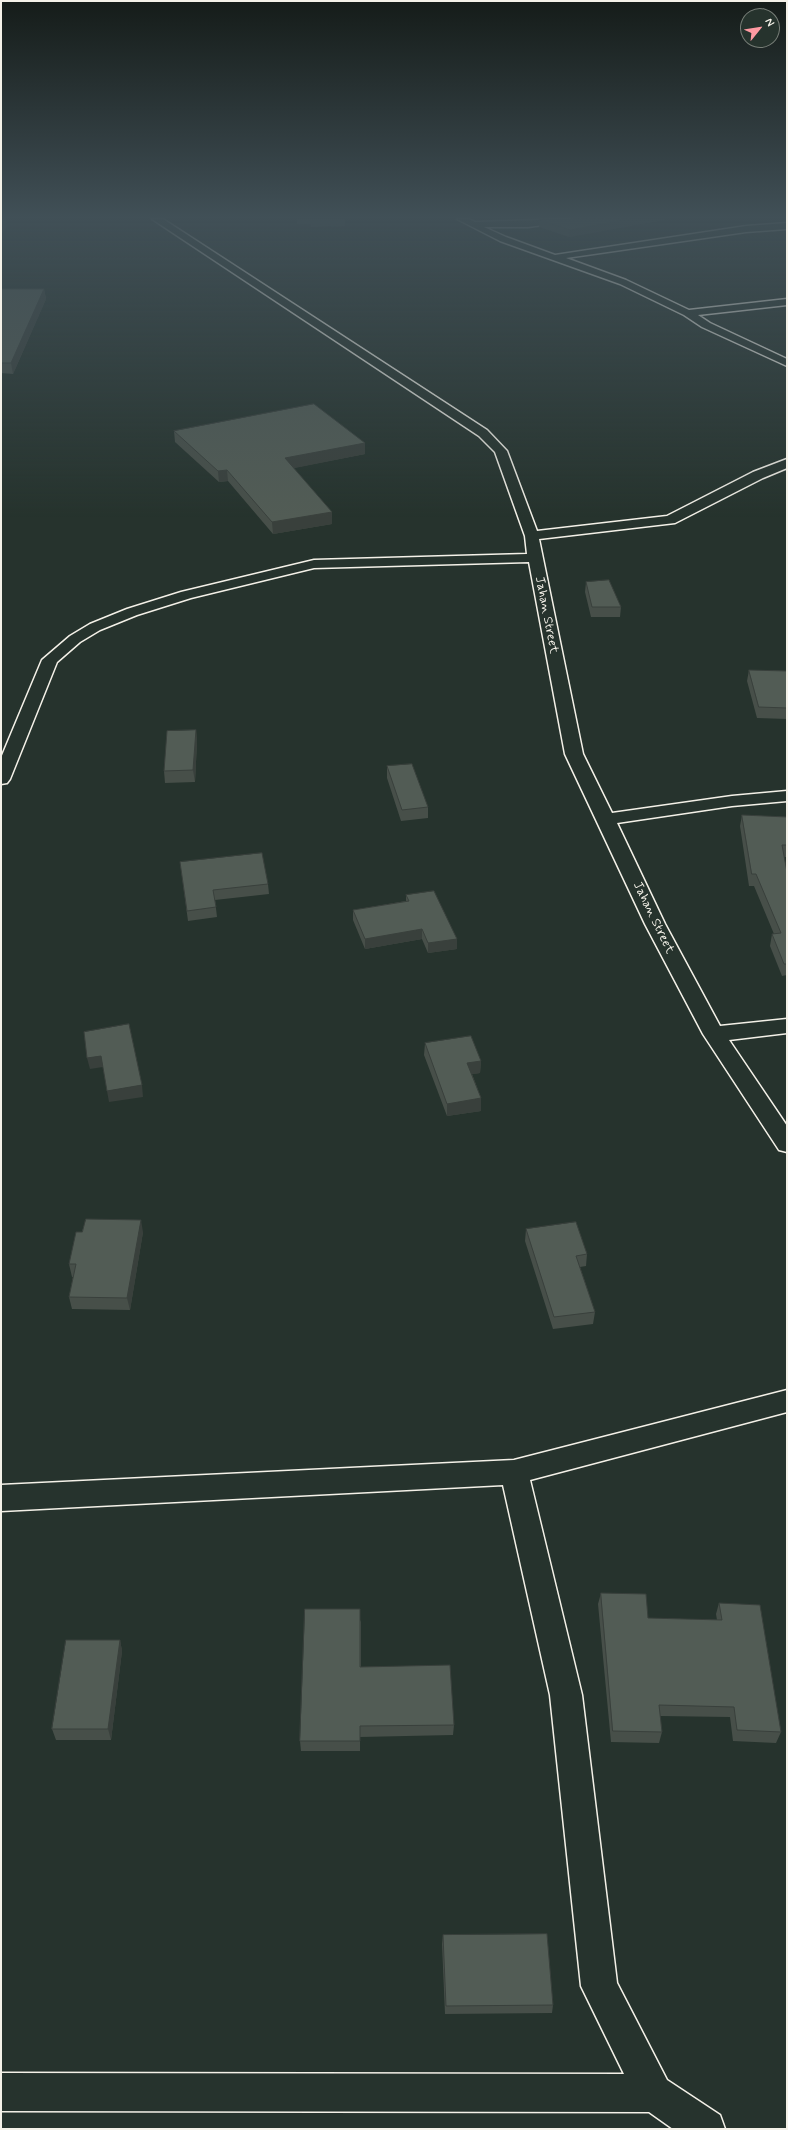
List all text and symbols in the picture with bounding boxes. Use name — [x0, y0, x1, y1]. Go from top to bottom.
north arrow — [740, 8, 780, 48]
text: N — [762, 16, 777, 29]
street label: Jahan Street — [531, 575, 561, 655]
street label: Jahan Street — [629, 879, 677, 957]

